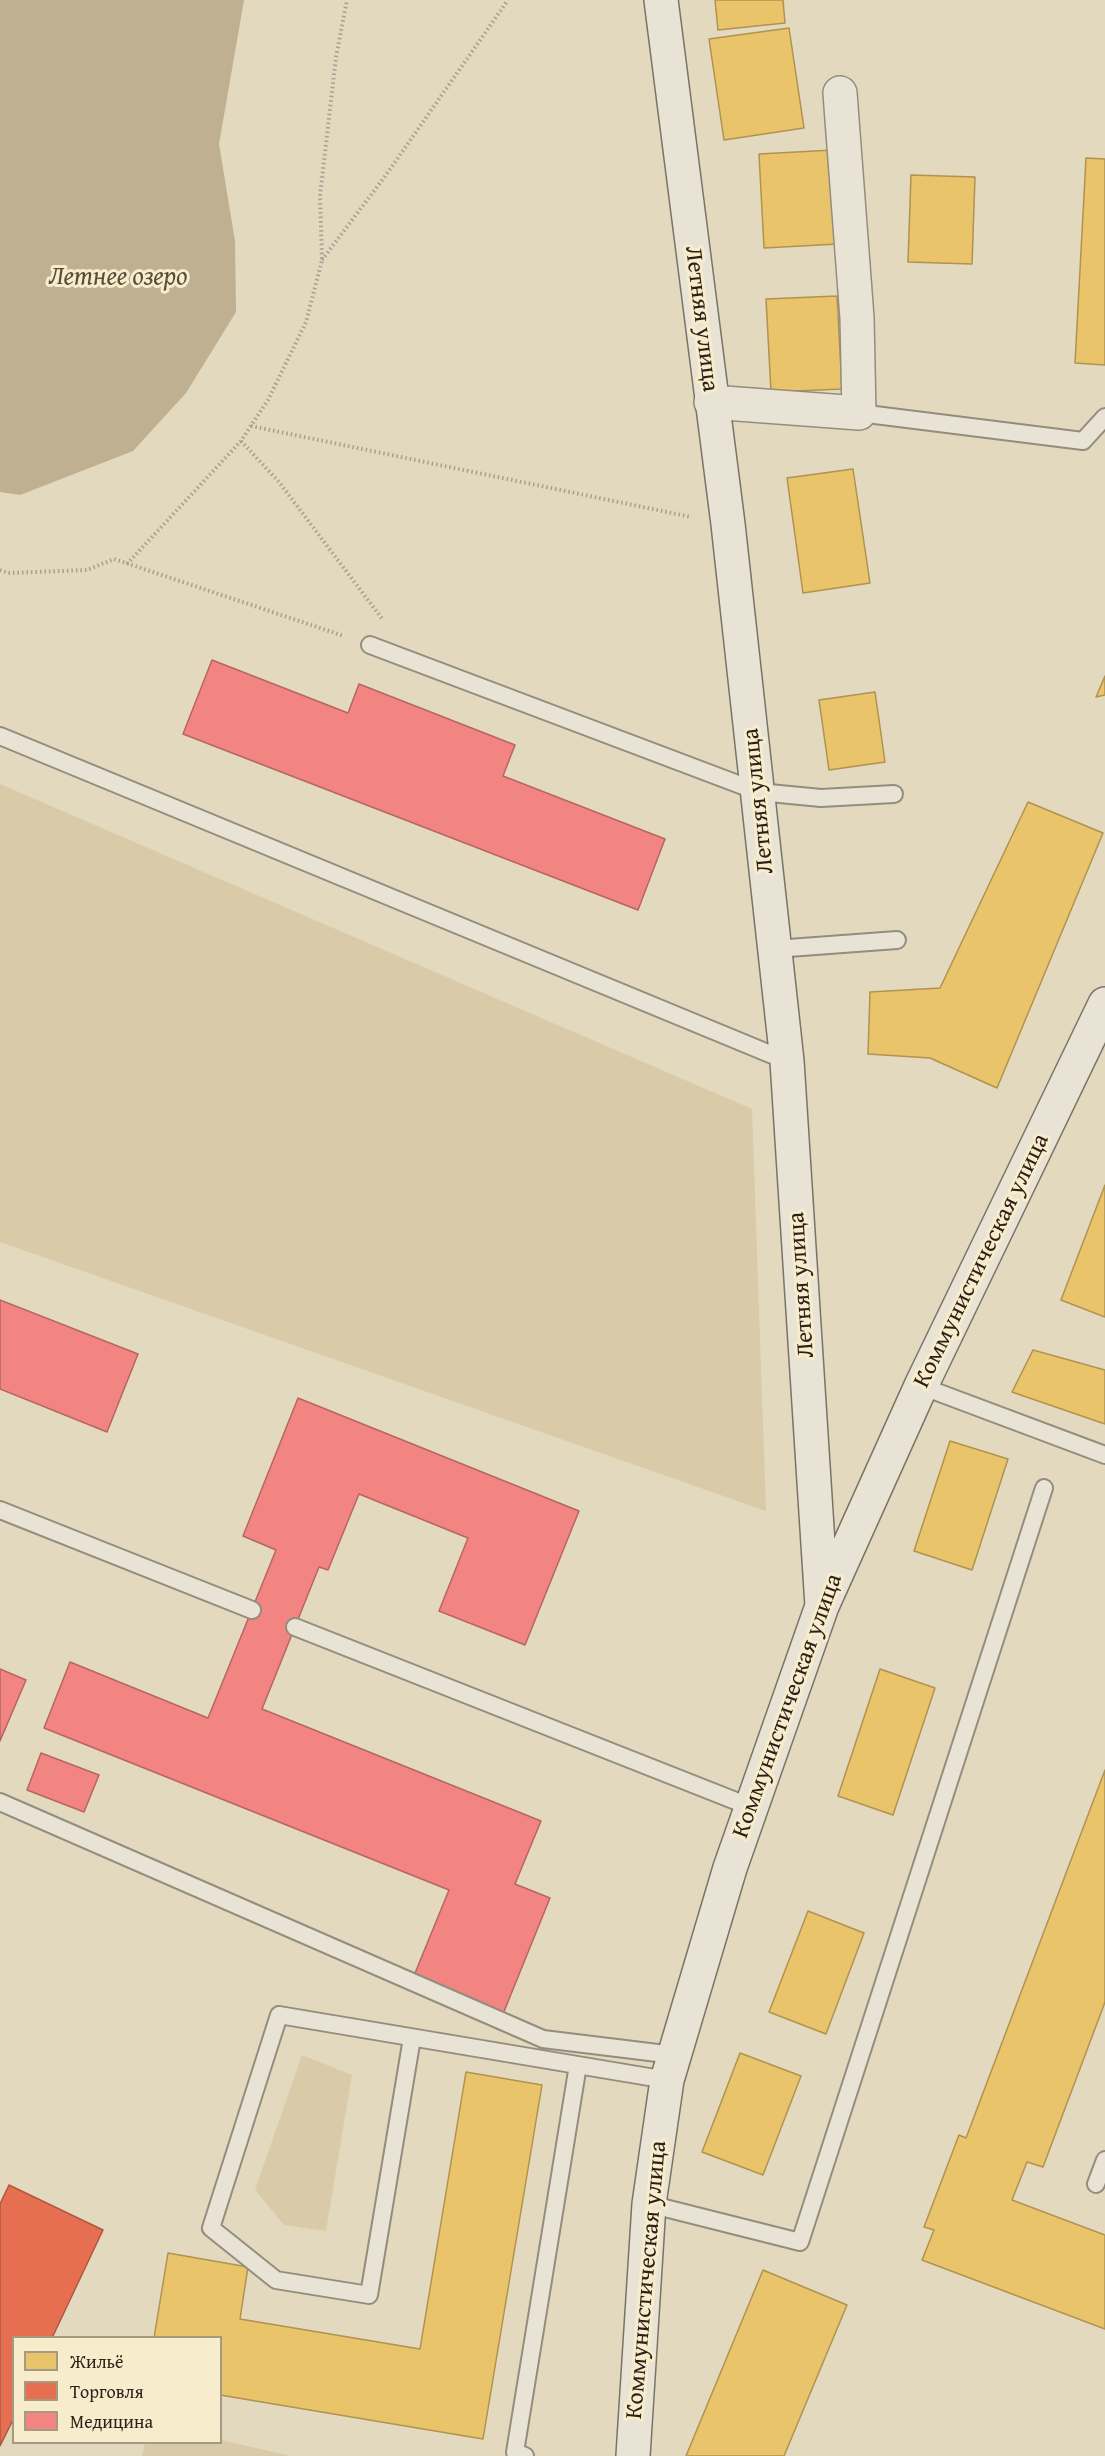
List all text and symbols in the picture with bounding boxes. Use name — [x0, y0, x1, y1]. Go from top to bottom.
street label: Летняя улица — [678, 245, 724, 393]
water label: Летнее озеро — [49, 261, 187, 293]
street label: Летняя улица — [737, 727, 781, 875]
street label: Коммунистическая улица — [908, 1129, 1056, 1393]
street label: Летняя улица — [783, 1211, 821, 1359]
street label: Коммунистическая улица — [727, 1570, 849, 1842]
street label: Коммунистическая улица — [620, 2140, 674, 2420]
legend — [12, 2336, 222, 2444]
text: Жильё — [70, 2348, 124, 2375]
text: Торговля — [70, 2378, 144, 2405]
text: Медицина — [70, 2408, 153, 2435]

